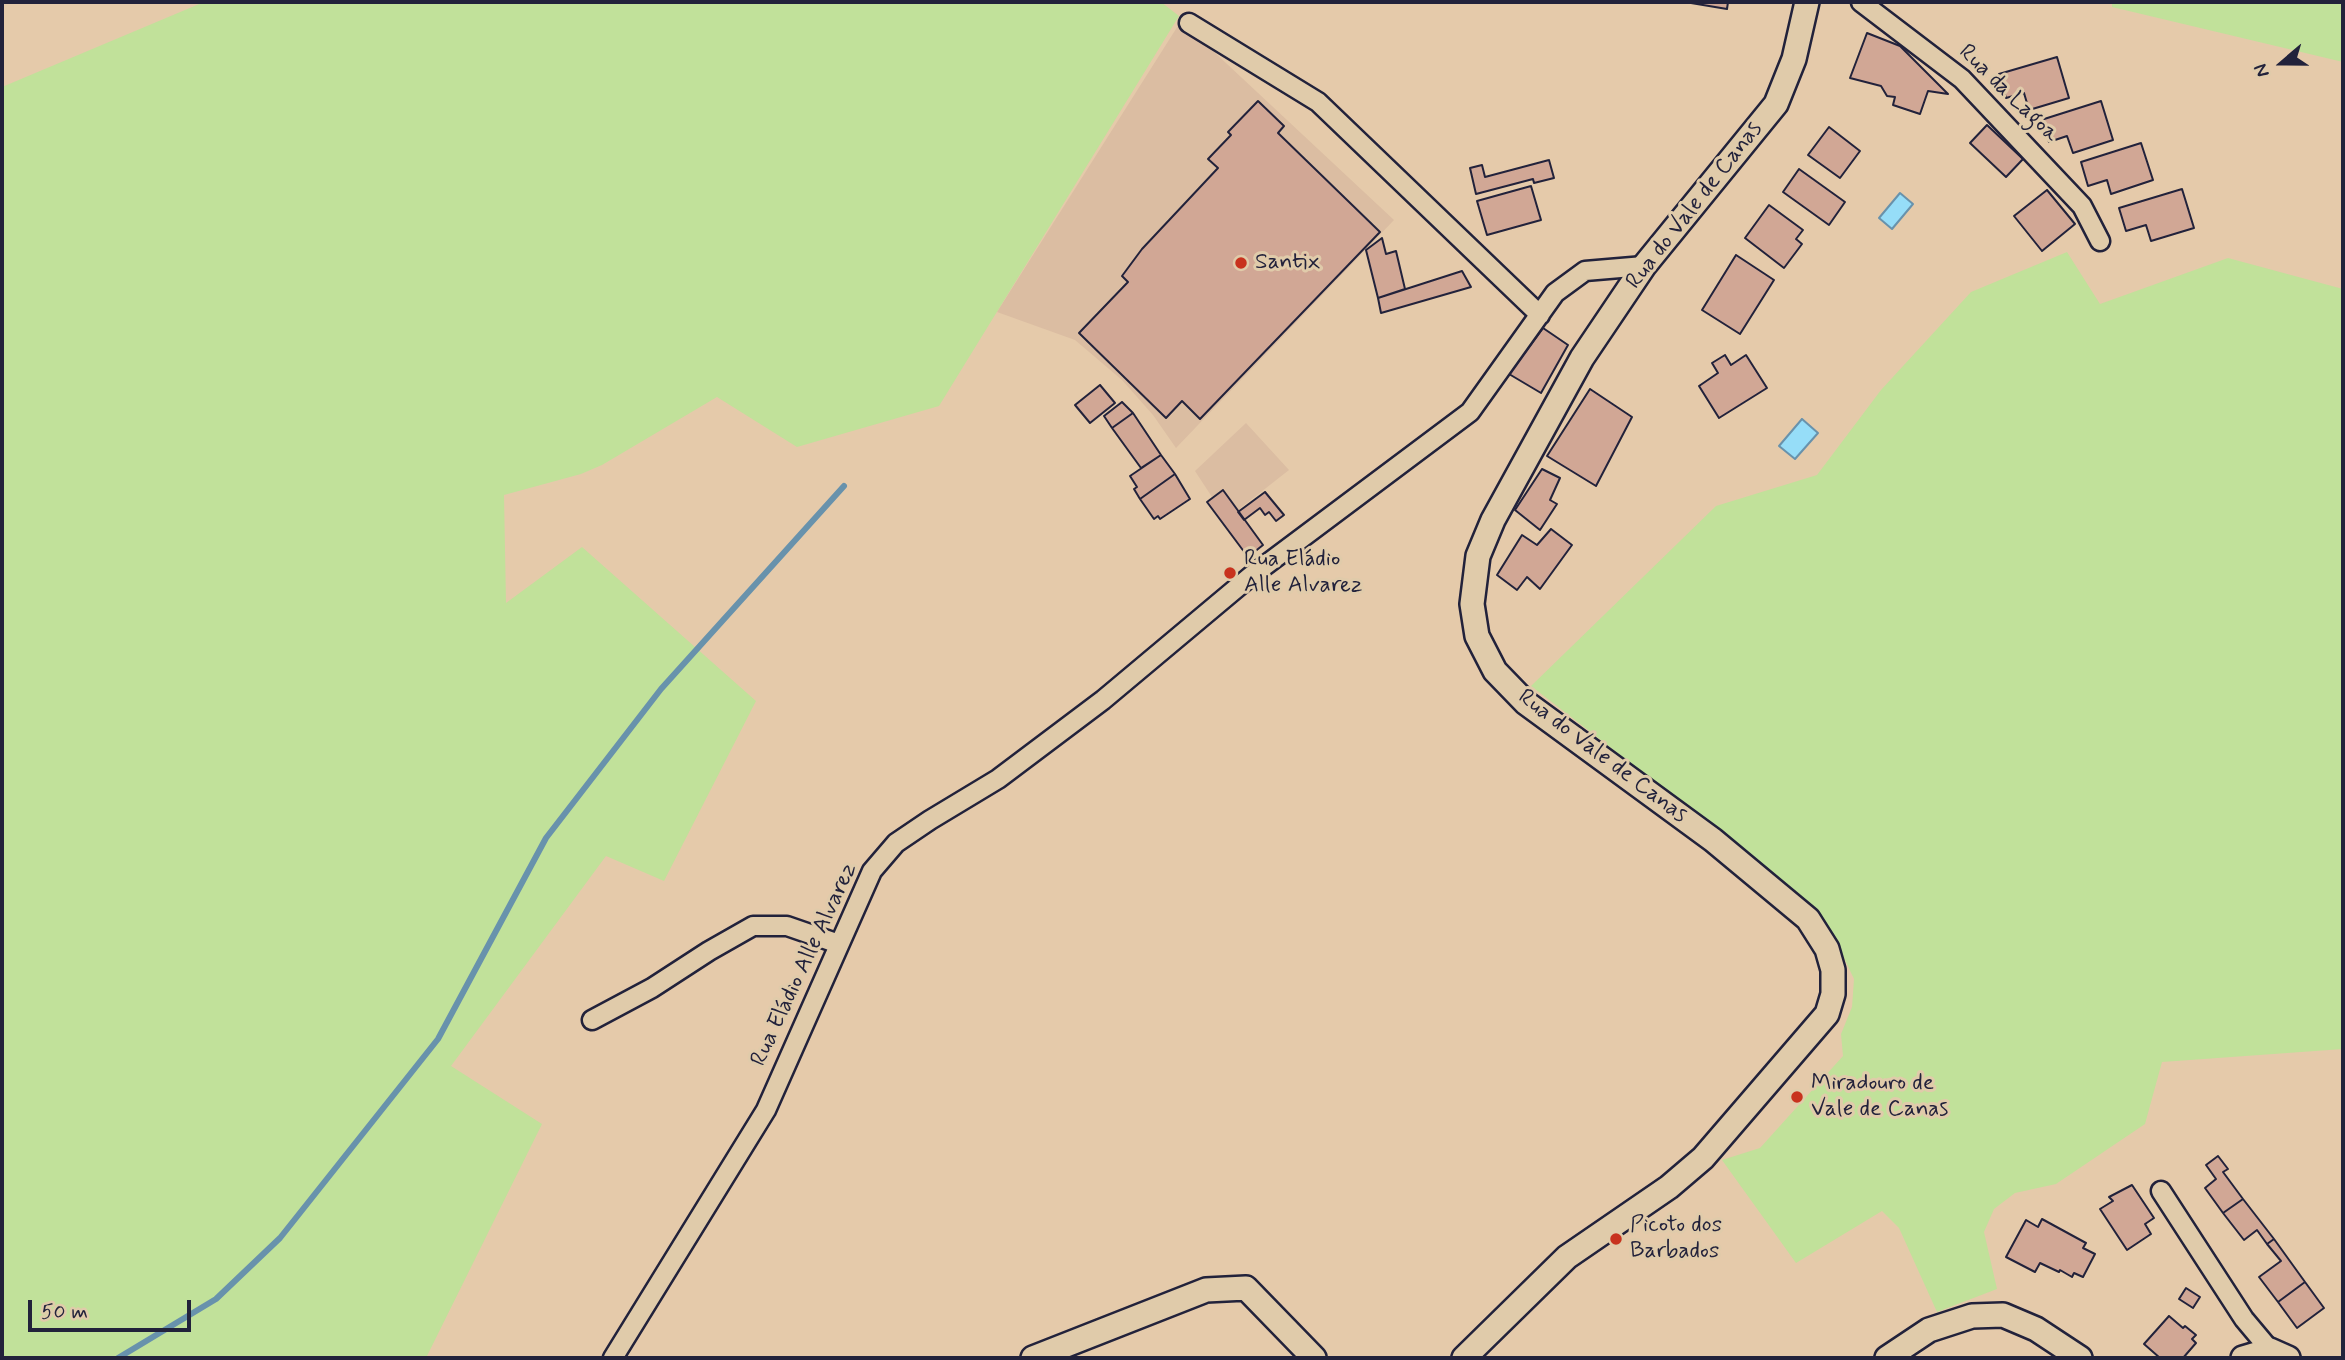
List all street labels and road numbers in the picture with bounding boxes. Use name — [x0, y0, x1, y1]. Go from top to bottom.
street label: Rua da Lagoa — [1952, 39, 2064, 149]
street label: Rua do Vale de Canas — [1621, 117, 1769, 295]
street label: Rua do Vale de Canas — [1512, 684, 1692, 830]
street label: Rua Eládio Alle Alvarez — [746, 859, 864, 1071]

